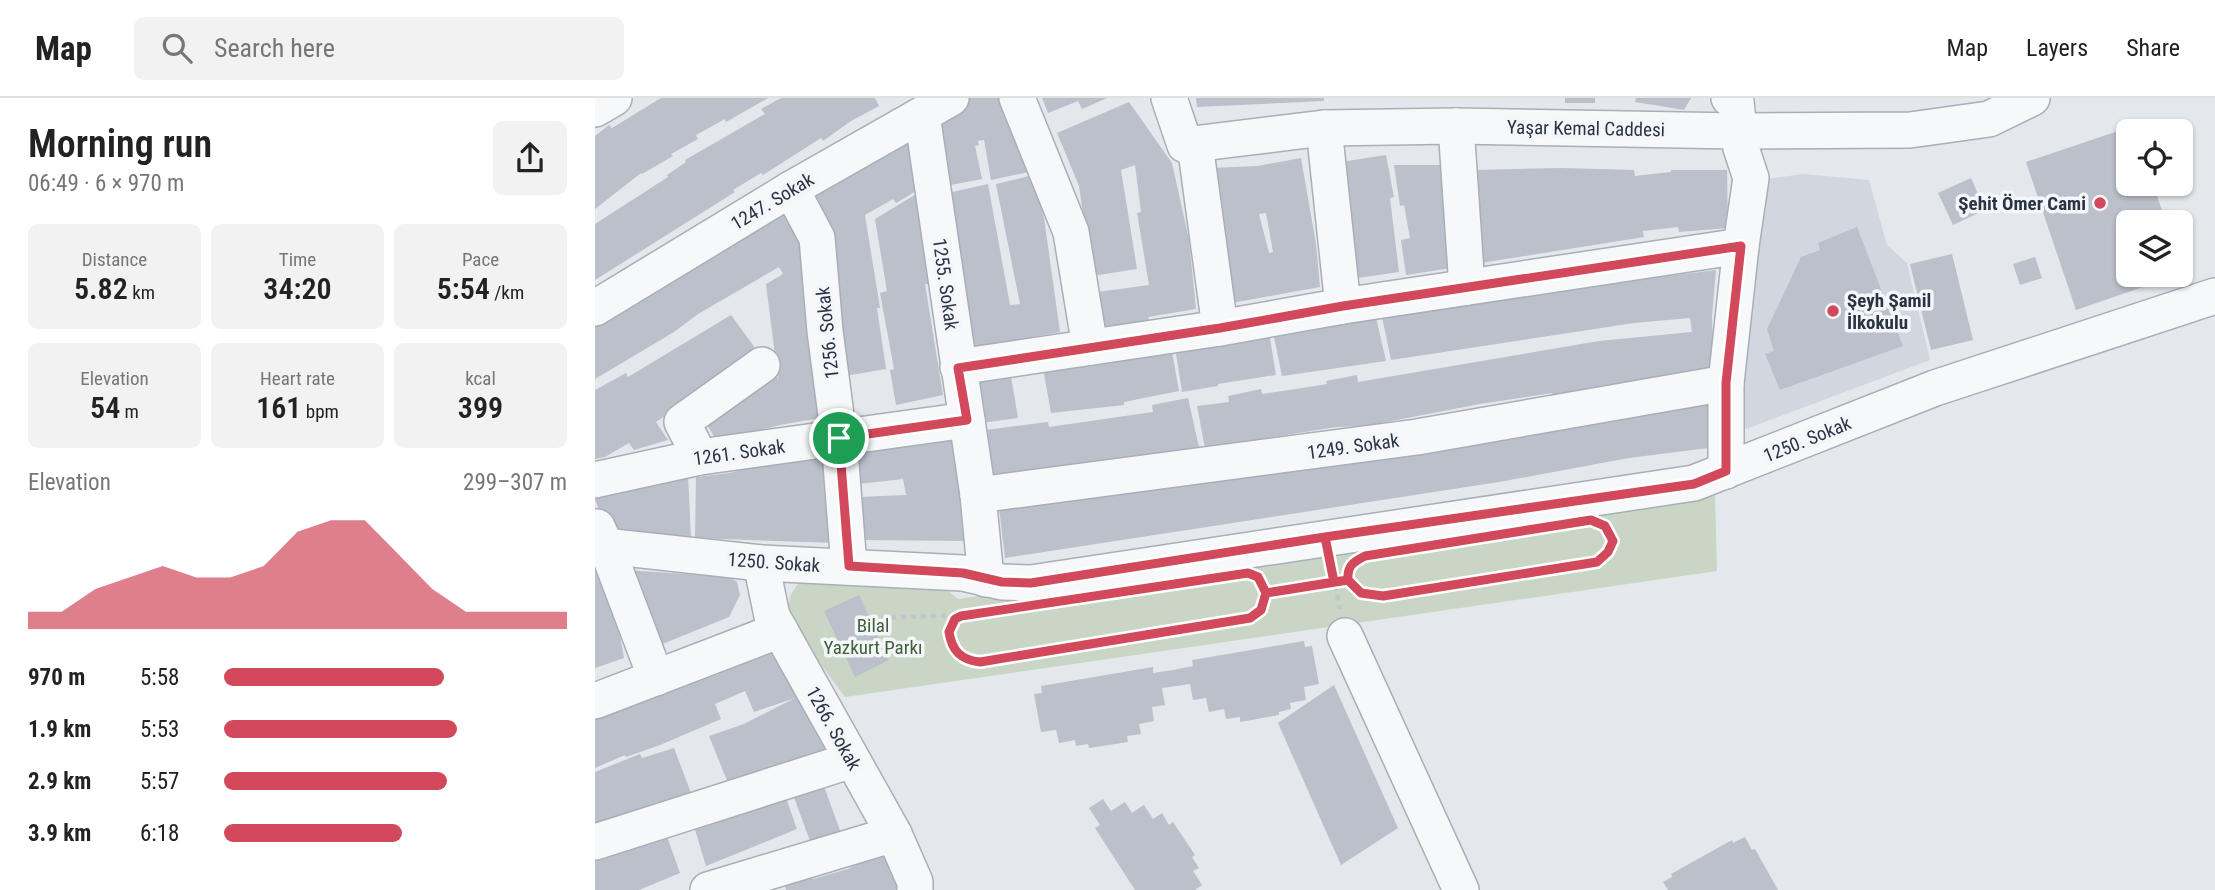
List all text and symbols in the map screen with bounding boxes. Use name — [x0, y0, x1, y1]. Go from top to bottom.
search box — [134, 17, 624, 80]
text: Map — [35, 29, 92, 68]
icon: search — [158, 29, 196, 67]
text: Search here — [214, 33, 335, 63]
text: Map — [1947, 34, 1988, 62]
text: Layers — [2026, 34, 2088, 62]
text: Share — [2126, 34, 2180, 62]
street label: Yaşar Kemal Caddesi — [1507, 116, 1665, 141]
map controls — [2116, 119, 2193, 287]
button: locate — [2116, 119, 2193, 196]
button: share — [493, 121, 567, 195]
text: Morning run — [28, 122, 212, 166]
street label: 1247. Sokak — [727, 168, 818, 235]
text: 06:49 · 6 × 970 m — [28, 170, 184, 197]
place label: Şehit Ömer Cami — [1958, 192, 2086, 215]
marker: Şehit Ömer Cami — [2092, 195, 2108, 211]
button: layers — [2116, 210, 2193, 287]
street label: 1255. Sokak — [928, 237, 963, 332]
text: Distance — [82, 248, 147, 271]
text: Time — [279, 248, 316, 271]
text: Pace — [462, 248, 499, 271]
text: 5.82 — [74, 271, 128, 306]
text: 34:20 — [263, 271, 332, 306]
text: 5:54 — [437, 271, 490, 306]
text: km — [128, 281, 155, 304]
text: /km — [490, 281, 524, 304]
street label: 1256. Sokak — [811, 285, 844, 380]
place label: Şeyh Şamil İlkokulu — [1847, 289, 1931, 334]
marker: Şeyh Şamil İlkokulu — [1825, 303, 1841, 319]
text: Elevation — [80, 367, 149, 390]
text: Heart rate — [260, 367, 335, 390]
text: kcal — [465, 367, 496, 390]
text: 54 — [90, 390, 120, 425]
text: 161 — [256, 390, 301, 425]
text: 399 — [458, 390, 503, 425]
text: m — [120, 400, 139, 423]
text: bpm — [301, 400, 339, 423]
pin — [809, 408, 869, 468]
street label: 1250. Sokak — [1760, 411, 1855, 467]
icon: arrive — [820, 419, 858, 457]
street label: 1249. Sokak — [1306, 429, 1401, 464]
street label: 1261. Sokak — [692, 435, 787, 470]
text: Elevation — [28, 469, 111, 496]
text: 299–307 m — [463, 469, 567, 496]
street label: 1250. Sokak — [727, 548, 821, 577]
park label: Bilal Yazkurt Parkı — [823, 614, 923, 659]
text: 970 m — [28, 664, 85, 691]
text: 5:58 — [140, 664, 179, 691]
street label: 1266. Sokak — [801, 682, 866, 775]
text: 1.9 km — [28, 716, 91, 743]
text: 5:53 — [140, 716, 179, 743]
text: 2.9 km — [28, 768, 91, 795]
text: 5:57 — [140, 768, 179, 795]
text: 3.9 km — [28, 820, 91, 847]
text: 6:18 — [140, 820, 179, 847]

